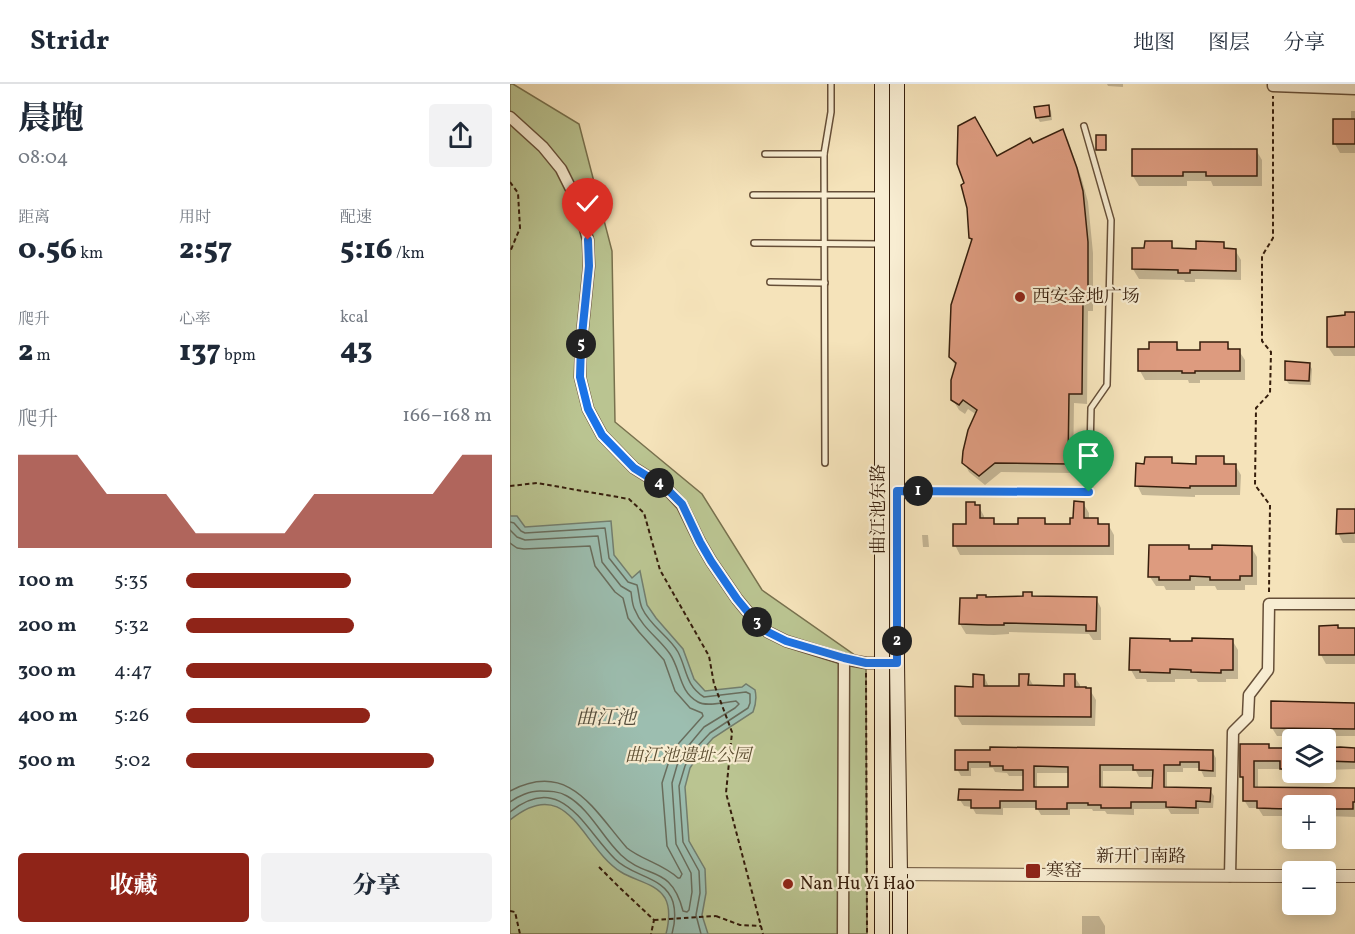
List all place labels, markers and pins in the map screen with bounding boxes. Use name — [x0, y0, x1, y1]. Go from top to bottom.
pin — [562, 178, 613, 240]
place label: 西安金地广场 — [1032, 285, 1140, 310]
marker: 西安金地广场 — [1013, 290, 1027, 304]
pin: 5 — [566, 329, 596, 359]
pin — [1063, 430, 1114, 492]
pin: 4 — [644, 468, 674, 498]
pin: 1 — [903, 476, 933, 506]
pin: 3 — [742, 607, 772, 637]
pin: 2 — [882, 626, 912, 656]
place label: 寒窑 — [1046, 859, 1082, 884]
marker: 寒窑 — [1024, 862, 1042, 880]
place label: Nan Hu Yi Hao — [800, 872, 915, 897]
marker: Nan Hu Yi Hao — [781, 877, 795, 891]

